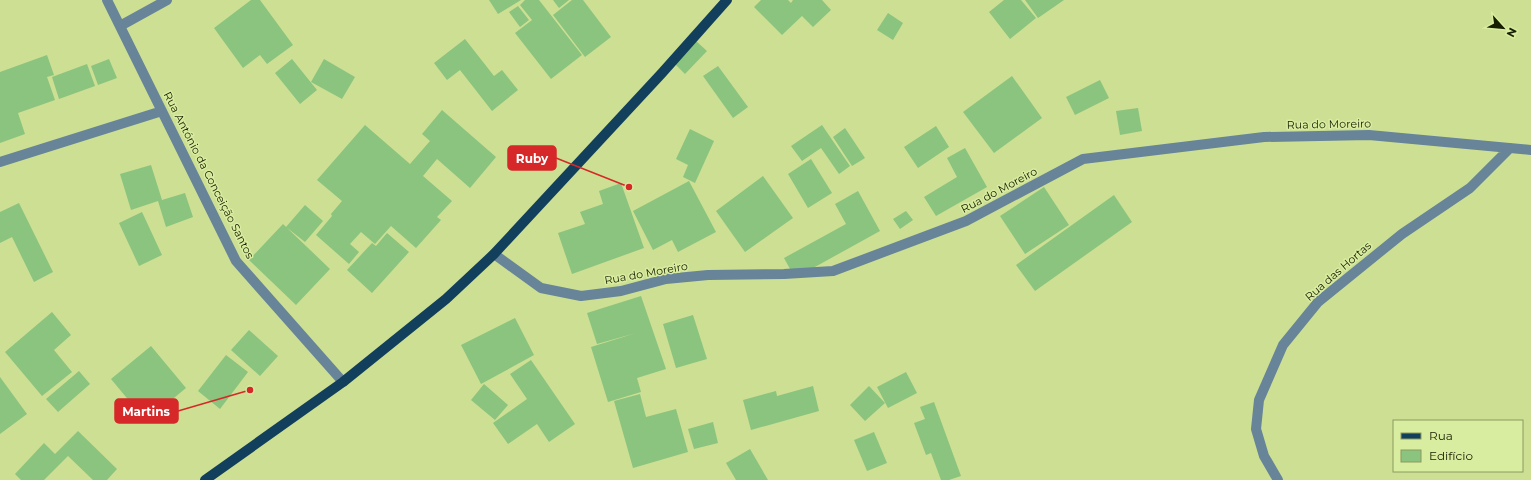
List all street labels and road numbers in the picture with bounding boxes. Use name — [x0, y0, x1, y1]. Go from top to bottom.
street label: Rua António da Conceição Santos — [161, 89, 258, 261]
street label: Rua do Moreiro — [1287, 116, 1371, 132]
street label: Rua do Moreiro — [958, 164, 1040, 216]
street label: Rua das Hortas — [1302, 238, 1375, 304]
street label: Rua do Moreiro — [603, 259, 689, 287]

